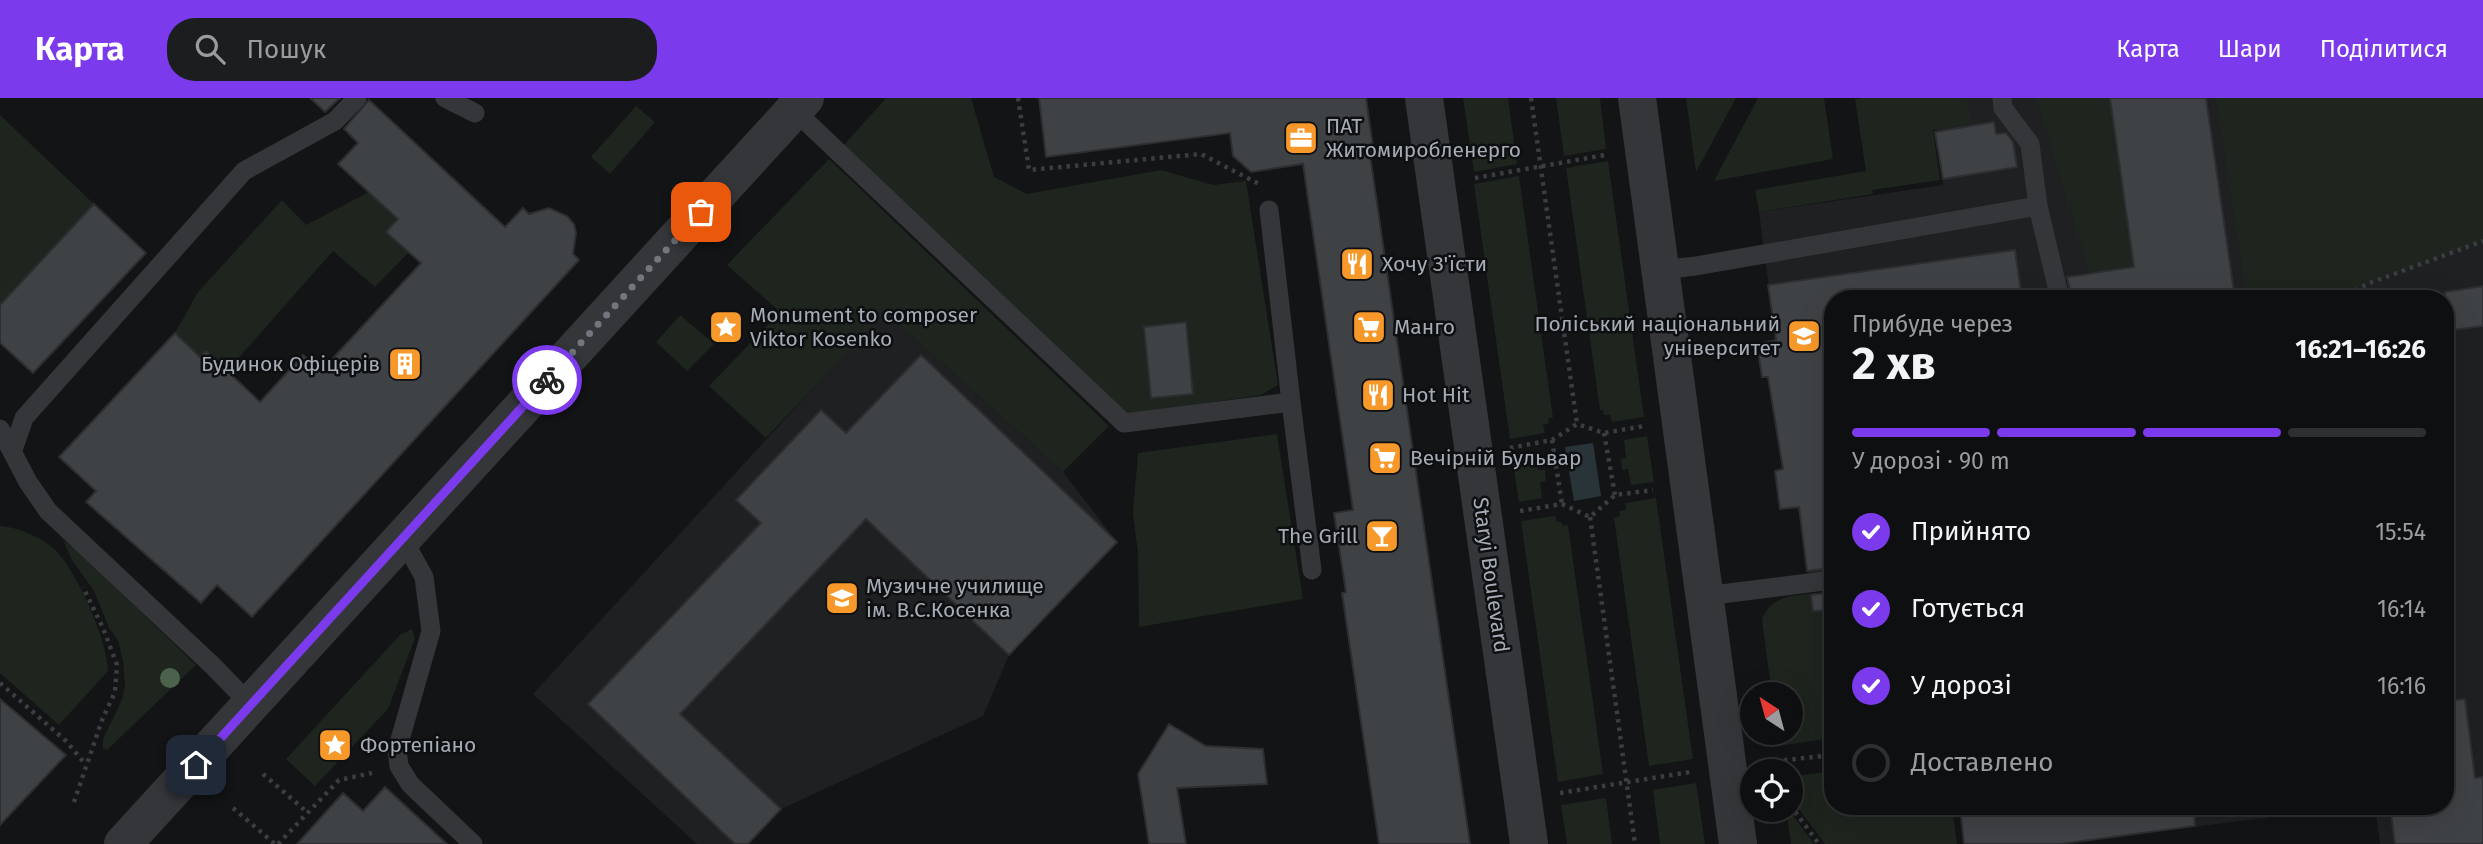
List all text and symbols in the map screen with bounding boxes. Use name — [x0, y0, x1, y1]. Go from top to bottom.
search box — [167, 18, 657, 81]
text: Карта — [35, 29, 125, 69]
icon: search — [191, 30, 229, 68]
text: Пошук — [247, 34, 326, 65]
text: Карта — [2116, 35, 2180, 63]
text: Шари — [2218, 35, 2282, 63]
text: Поділитися — [2320, 35, 2448, 63]
place label: ПАТ Житомиробленерго — [1326, 113, 1521, 163]
office icon: ПАТ Житомиробленерго — [1282, 119, 1320, 157]
pin — [671, 182, 731, 242]
icon: bag — [682, 193, 720, 231]
restaurant icon: Хочу З'їсти — [1338, 245, 1376, 283]
place label: Хочу З'їсти — [1382, 251, 1487, 277]
place label: Monument to composer Viktor Kosenko — [750, 302, 977, 352]
place icon: Monument to composer Viktor Kosenko — [707, 308, 745, 346]
supermarket icon: Манго — [1350, 308, 1388, 346]
text: Прибуде через — [1852, 310, 2013, 338]
place label: Поліський національний університет — [1534, 311, 1781, 361]
place label: Манго — [1394, 314, 1455, 340]
school or university icon: Поліський національний університет — [1785, 317, 1823, 355]
text: 16:21–16:26 — [2295, 334, 2426, 365]
text: 2 хв — [1852, 336, 1936, 391]
building icon: Будинок Офіцерів — [386, 345, 424, 383]
courier — [512, 345, 582, 415]
place label: Будинок Офіцерів — [201, 351, 380, 377]
icon: bike — [528, 361, 566, 399]
restaurant icon: Hot Hit — [1359, 376, 1397, 414]
place label: Hot Hit — [1402, 382, 1470, 408]
supermarket icon: Вечірній Бульвар — [1366, 439, 1404, 477]
place label: Вечірній Бульвар — [1410, 445, 1581, 471]
text: У дорозі · 90 m — [1852, 447, 2010, 475]
street label: Staryi Boulevard — [1467, 496, 1515, 654]
icon: check — [1852, 513, 1890, 551]
text: Прийнято — [1911, 516, 2031, 547]
bar icon: The Grill — [1363, 517, 1401, 555]
text: 15:54 — [2375, 518, 2426, 546]
place label: The Grill — [1278, 523, 1358, 549]
place label: Музичне училище ім. В.С.Косенка — [866, 573, 1044, 623]
school or university icon: Музичне училище ім. В.С.Косенка — [823, 579, 861, 617]
icon: check — [1852, 590, 1890, 628]
text: Готується — [1911, 593, 2025, 624]
text: 16:14 — [2377, 595, 2426, 623]
icon: check — [1852, 667, 1890, 705]
text: У дорозі — [1911, 670, 2012, 701]
text: 16:16 — [2377, 672, 2426, 700]
north arrow — [1740, 682, 1802, 746]
map controls — [1740, 682, 1803, 822]
place icon: Фортепіано — [316, 726, 354, 764]
place label: Фортепіано — [360, 732, 476, 758]
pin — [166, 735, 226, 795]
icon: home — [177, 746, 215, 784]
text: Доставлено — [1911, 747, 2053, 778]
button: locate — [1740, 759, 1803, 822]

